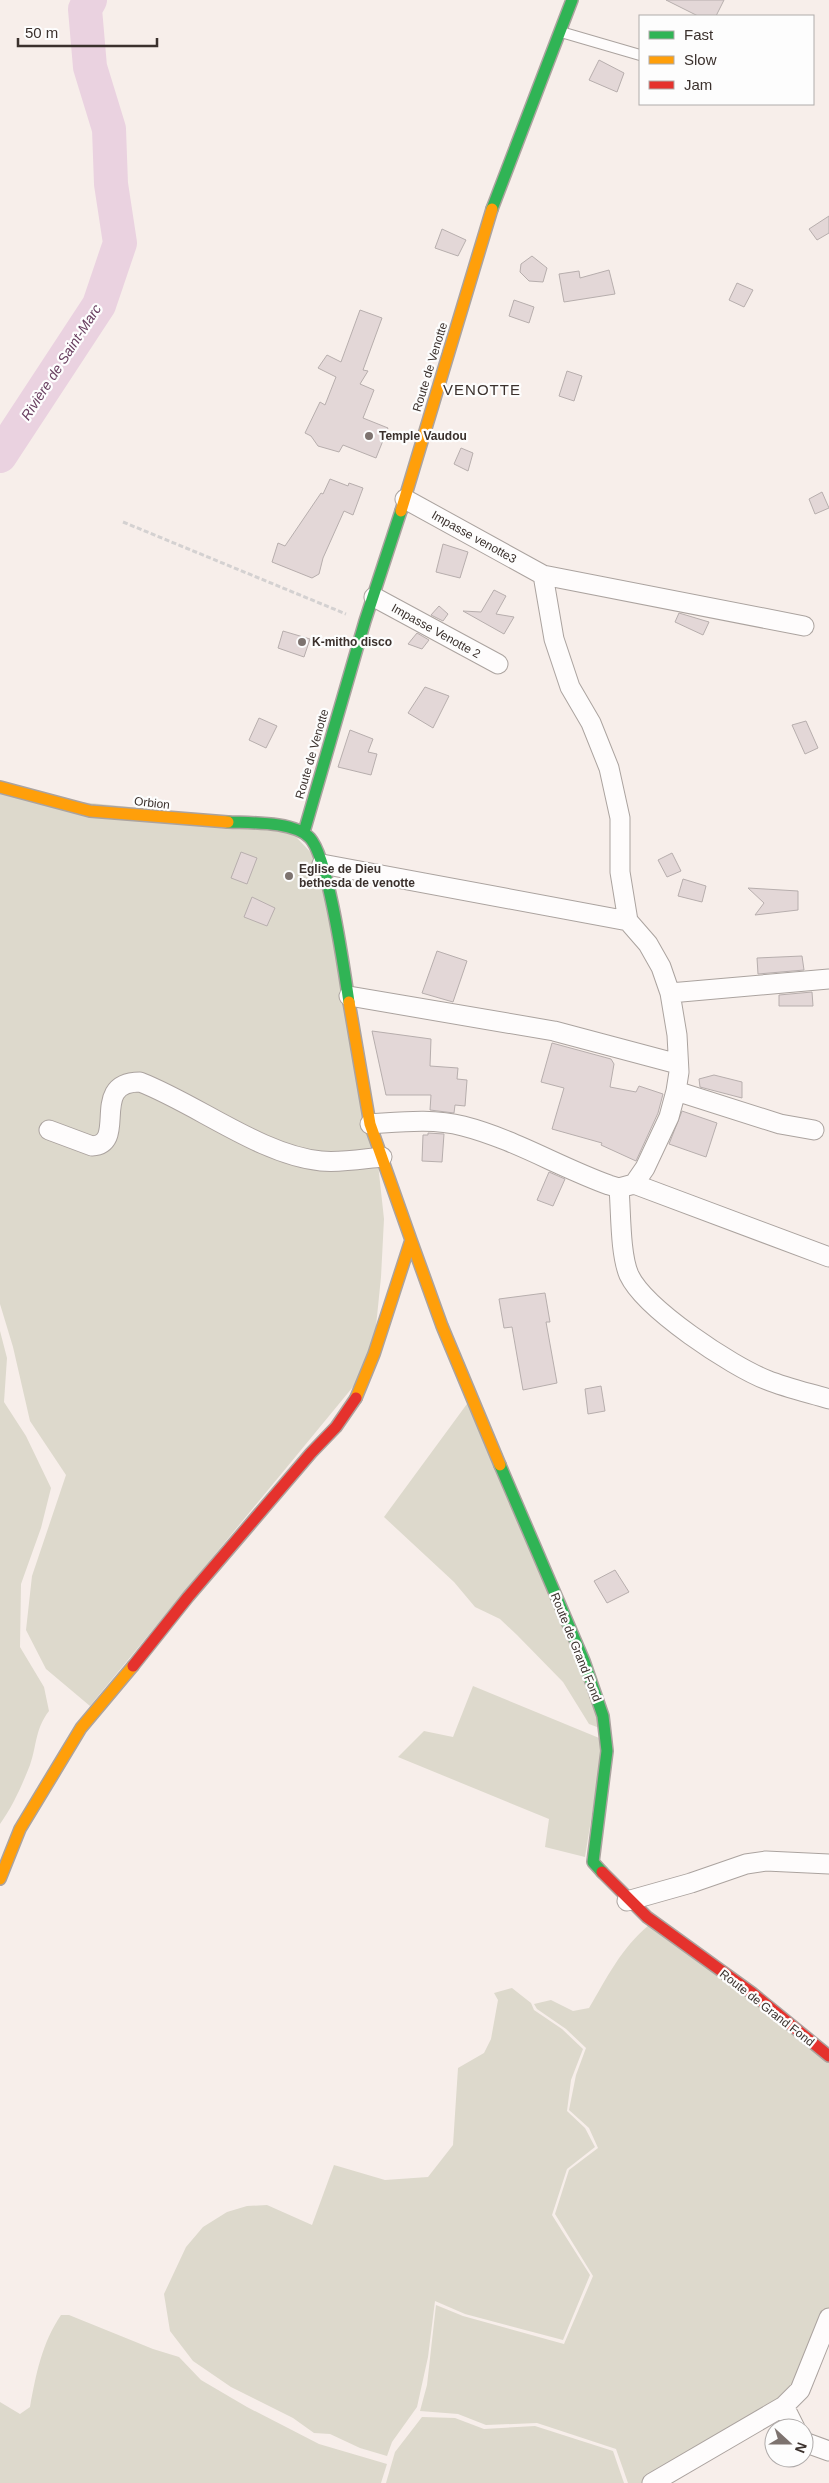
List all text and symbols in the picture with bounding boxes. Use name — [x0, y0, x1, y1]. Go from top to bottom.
scale bar — [18, 15, 156, 47]
legend — [639, 15, 814, 105]
text: 50 m — [25, 24, 58, 41]
text: Fast — [684, 26, 714, 43]
text: Slow — [684, 51, 717, 68]
text: Jam — [684, 76, 712, 93]
water label: Rivière de Saint-Marc — [18, 301, 104, 423]
street label: Route de Venotte — [410, 320, 450, 413]
district label: VENOTTE — [443, 381, 521, 398]
place label: Temple Vaudou — [379, 429, 467, 443]
marker: Temple Vaudou — [363, 430, 375, 442]
street label: Impasse venotte3 — [429, 508, 519, 566]
street label: Impasse Venotte 2 — [389, 601, 483, 661]
place label: K-mitho disco — [312, 635, 392, 649]
marker: K-mitho disco — [296, 636, 308, 648]
street label: Route de Venotte — [292, 707, 332, 801]
street label: Orbion — [133, 794, 171, 812]
place label: Eglise de Dieu bethesda de venotte — [299, 862, 415, 890]
marker: Eglise de Dieu bethesda de venotte — [283, 870, 295, 882]
street label: Route de Grand Fond — [548, 1591, 604, 1703]
street label: Route de Grand Fond — [717, 1967, 817, 2049]
north arrow — [764, 2418, 814, 2468]
text: N — [792, 2440, 810, 2455]

